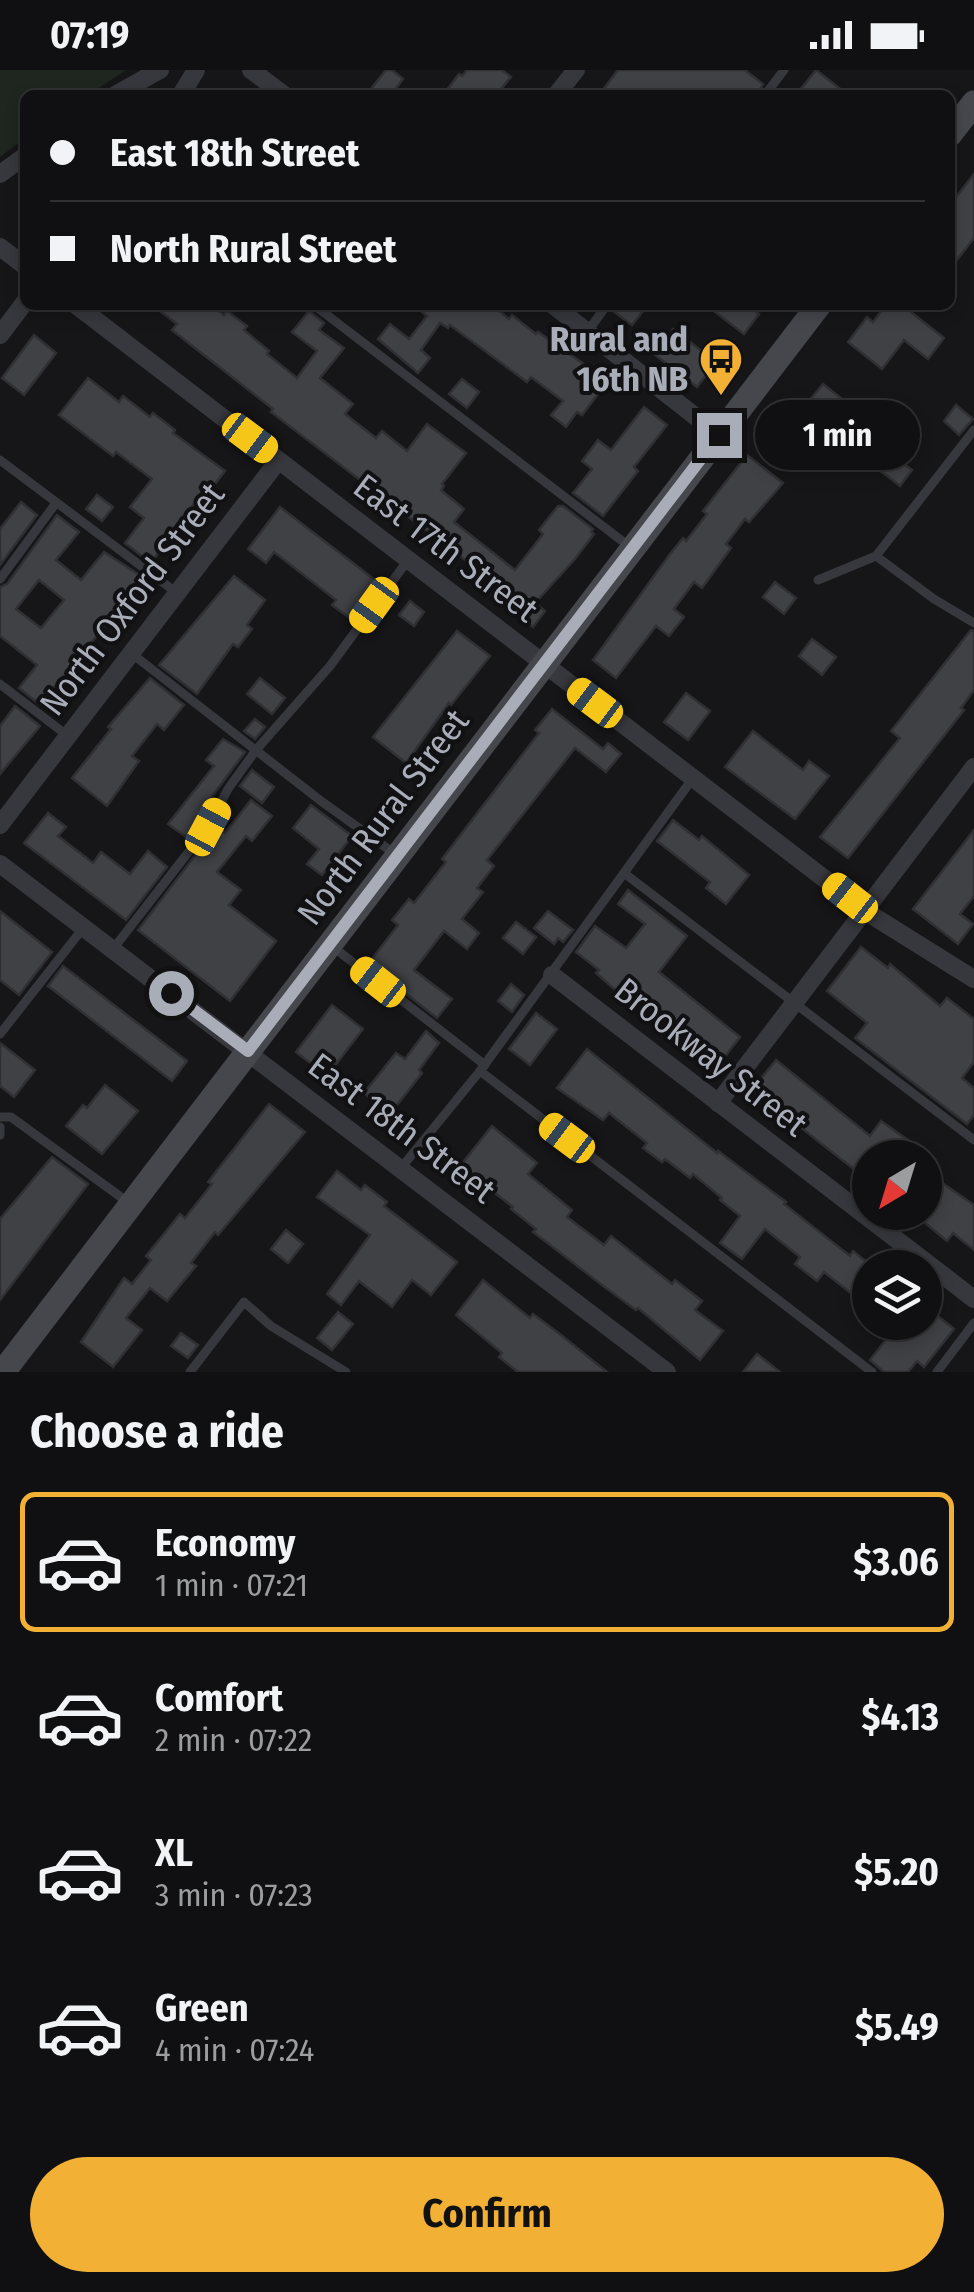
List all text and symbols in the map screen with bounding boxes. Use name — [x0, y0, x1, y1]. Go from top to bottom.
text: 07:19 — [50, 12, 129, 58]
text: East 18th Street — [110, 130, 359, 176]
text: North Rural Street — [110, 226, 397, 272]
place label: Rural and 16th NB — [550, 318, 688, 400]
bus stop icon: Rural and 16th NB — [698, 336, 744, 397]
callout: 1 min — [754, 400, 919, 470]
car — [217, 408, 283, 468]
route end — [697, 413, 742, 458]
text: 1 min — [803, 416, 872, 454]
street label: East 17th Street — [346, 465, 547, 631]
street label: North Oxford Street — [31, 474, 233, 723]
car — [344, 572, 404, 638]
car — [562, 673, 628, 733]
street label: North Rural Street — [288, 701, 478, 933]
car — [181, 793, 235, 861]
car — [817, 868, 883, 928]
car — [345, 952, 411, 1012]
street label: Brookway Street — [606, 969, 816, 1145]
route start — [149, 971, 194, 1016]
street label: East 18th Street — [300, 1044, 504, 1212]
car — [534, 1108, 600, 1168]
north arrow — [852, 1140, 942, 1230]
map controls — [852, 1140, 942, 1340]
button: layers — [852, 1250, 942, 1340]
text: Choose a ride — [30, 1405, 284, 1459]
icon: car — [35, 1517, 125, 1607]
text: Economy — [155, 1520, 295, 1566]
text: $3.06 — [853, 1539, 939, 1585]
text: 1 min · 07:21 — [155, 1566, 308, 1604]
icon: car — [35, 1672, 125, 1762]
text: Comfort — [155, 1675, 283, 1721]
text: $4.13 — [862, 1694, 939, 1740]
text: 2 min · 07:22 — [155, 1721, 312, 1759]
icon: car — [35, 1827, 125, 1917]
text: XL — [155, 1830, 193, 1876]
text: $5.20 — [854, 1849, 939, 1895]
text: 3 min · 07:23 — [155, 1876, 313, 1914]
icon: car — [35, 1982, 125, 2072]
text: Green — [155, 1985, 249, 2031]
text: $5.49 — [855, 2004, 939, 2050]
text: 4 min · 07:24 — [155, 2031, 314, 2069]
button: Confirm — [30, 2157, 944, 2272]

